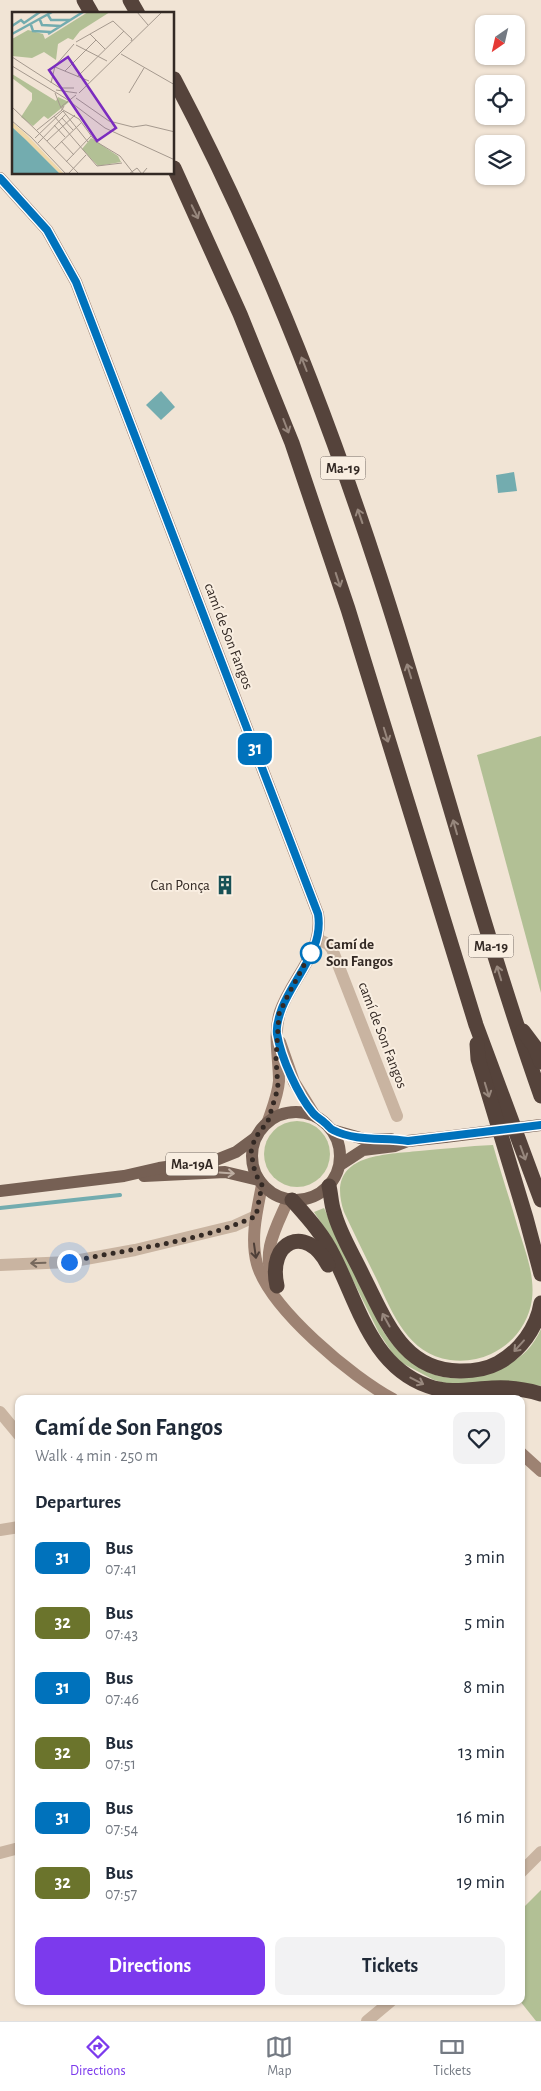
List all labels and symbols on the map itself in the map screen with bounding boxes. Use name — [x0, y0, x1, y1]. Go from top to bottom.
inset map — [12, 12, 175, 175]
north arrow — [475, 15, 525, 65]
one-way arrow — [191, 204, 200, 219]
one-way arrow — [299, 356, 308, 371]
one-way arrow — [282, 418, 291, 433]
road number: Ma-19 — [320, 456, 366, 479]
one-way arrow — [355, 509, 364, 525]
one-way arrow — [334, 571, 344, 587]
street label: camí de Son Fangos — [201, 581, 256, 691]
one-way arrow — [404, 664, 414, 680]
one-way arrow — [382, 726, 392, 742]
line badge: 31 — [232, 733, 278, 765]
one-way arrow — [449, 819, 459, 835]
building icon: Can Ponça — [214, 874, 236, 896]
place label: Can Ponça — [151, 878, 210, 893]
road number: Ma-19 — [468, 934, 514, 958]
place label: Camí de Son Fangos — [326, 937, 393, 969]
marker: Camí de Son Fangos — [300, 942, 322, 964]
one-way arrow — [494, 965, 504, 981]
street label: camí de Son Fangos — [355, 980, 410, 1090]
one-way arrow — [483, 1082, 493, 1098]
one-way arrow — [519, 1145, 529, 1160]
road number: Ma-19A — [166, 1152, 218, 1176]
one-way arrow — [219, 1168, 235, 1177]
one-way arrow — [250, 1242, 260, 1258]
your location — [57, 1250, 82, 1275]
one-way arrow — [31, 1259, 47, 1268]
one-way arrow — [380, 1313, 390, 1328]
one-way arrow — [513, 1339, 525, 1352]
one-way arrow — [409, 1376, 424, 1386]

